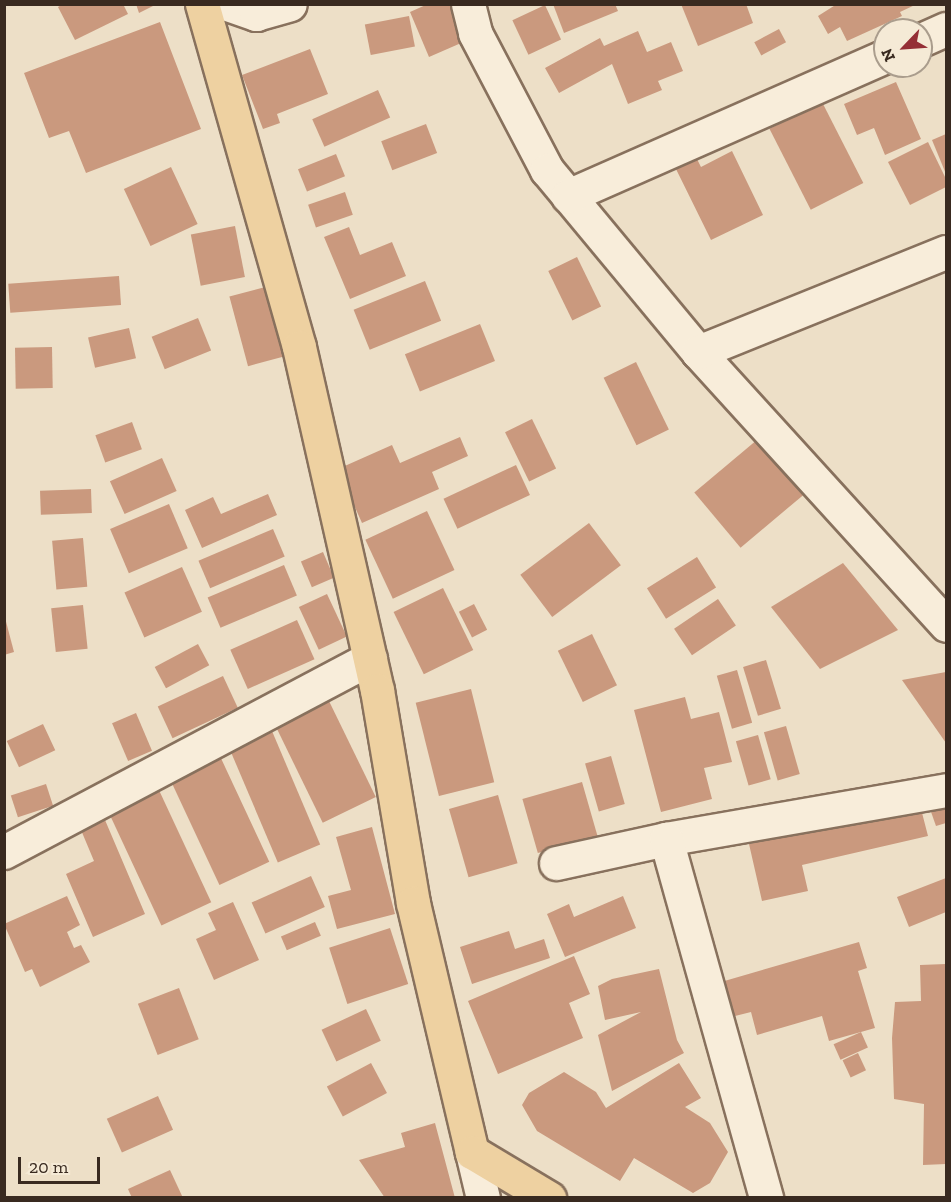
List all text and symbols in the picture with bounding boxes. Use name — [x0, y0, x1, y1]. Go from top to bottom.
north arrow — [873, 18, 933, 78]
text: N — [877, 45, 899, 65]
scale bar — [21, 1145, 104, 1183]
text: 20 m — [29, 1156, 68, 1178]

